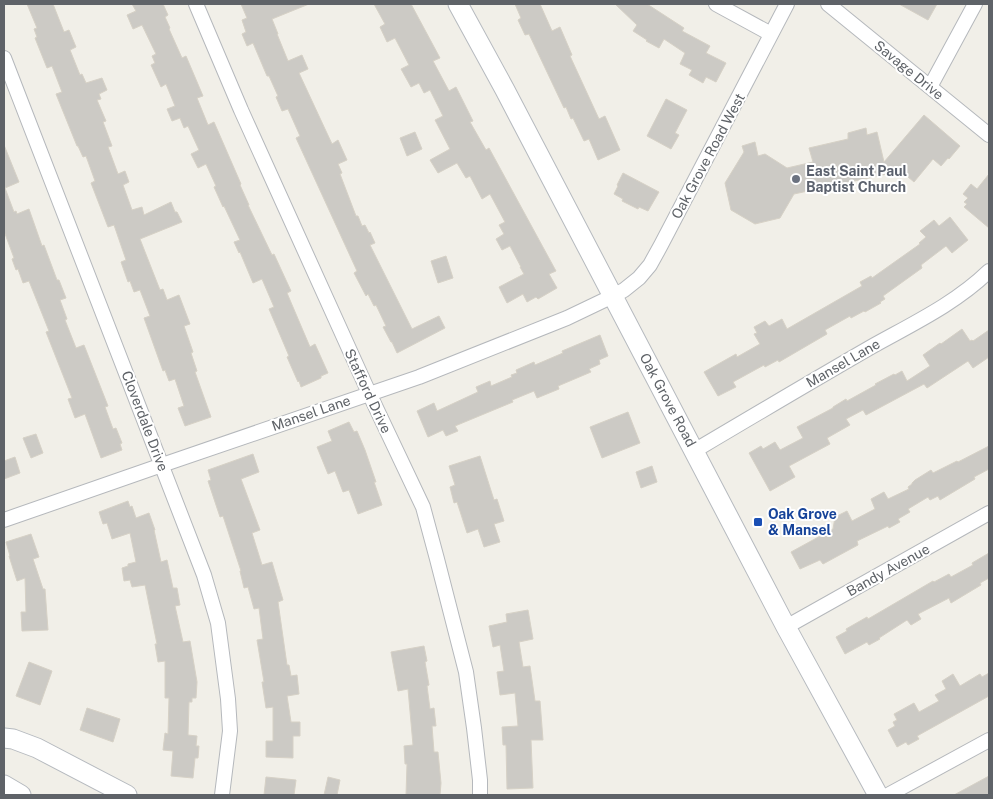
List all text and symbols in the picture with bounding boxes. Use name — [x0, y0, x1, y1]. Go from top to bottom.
street label: Savage Drive — [871, 37, 947, 103]
street label: Oak Grove Road West — [668, 90, 748, 222]
place label: East Saint Paul Baptist Church — [806, 163, 908, 195]
marker: East Saint Paul Baptist Church — [790, 173, 802, 185]
street label: Mansel Lane — [803, 335, 883, 391]
street label: Stafford Drive — [341, 346, 395, 436]
street label: Oak Grove Road — [637, 350, 699, 450]
street label: Cloverdale Drive — [118, 369, 172, 474]
street label: Mansel Lane — [269, 392, 353, 434]
place label: Oak Grove & Mansel — [768, 506, 837, 538]
marker: Oak Grove & Mansel — [752, 516, 764, 528]
street label: Bandy Avenue — [844, 541, 932, 599]

